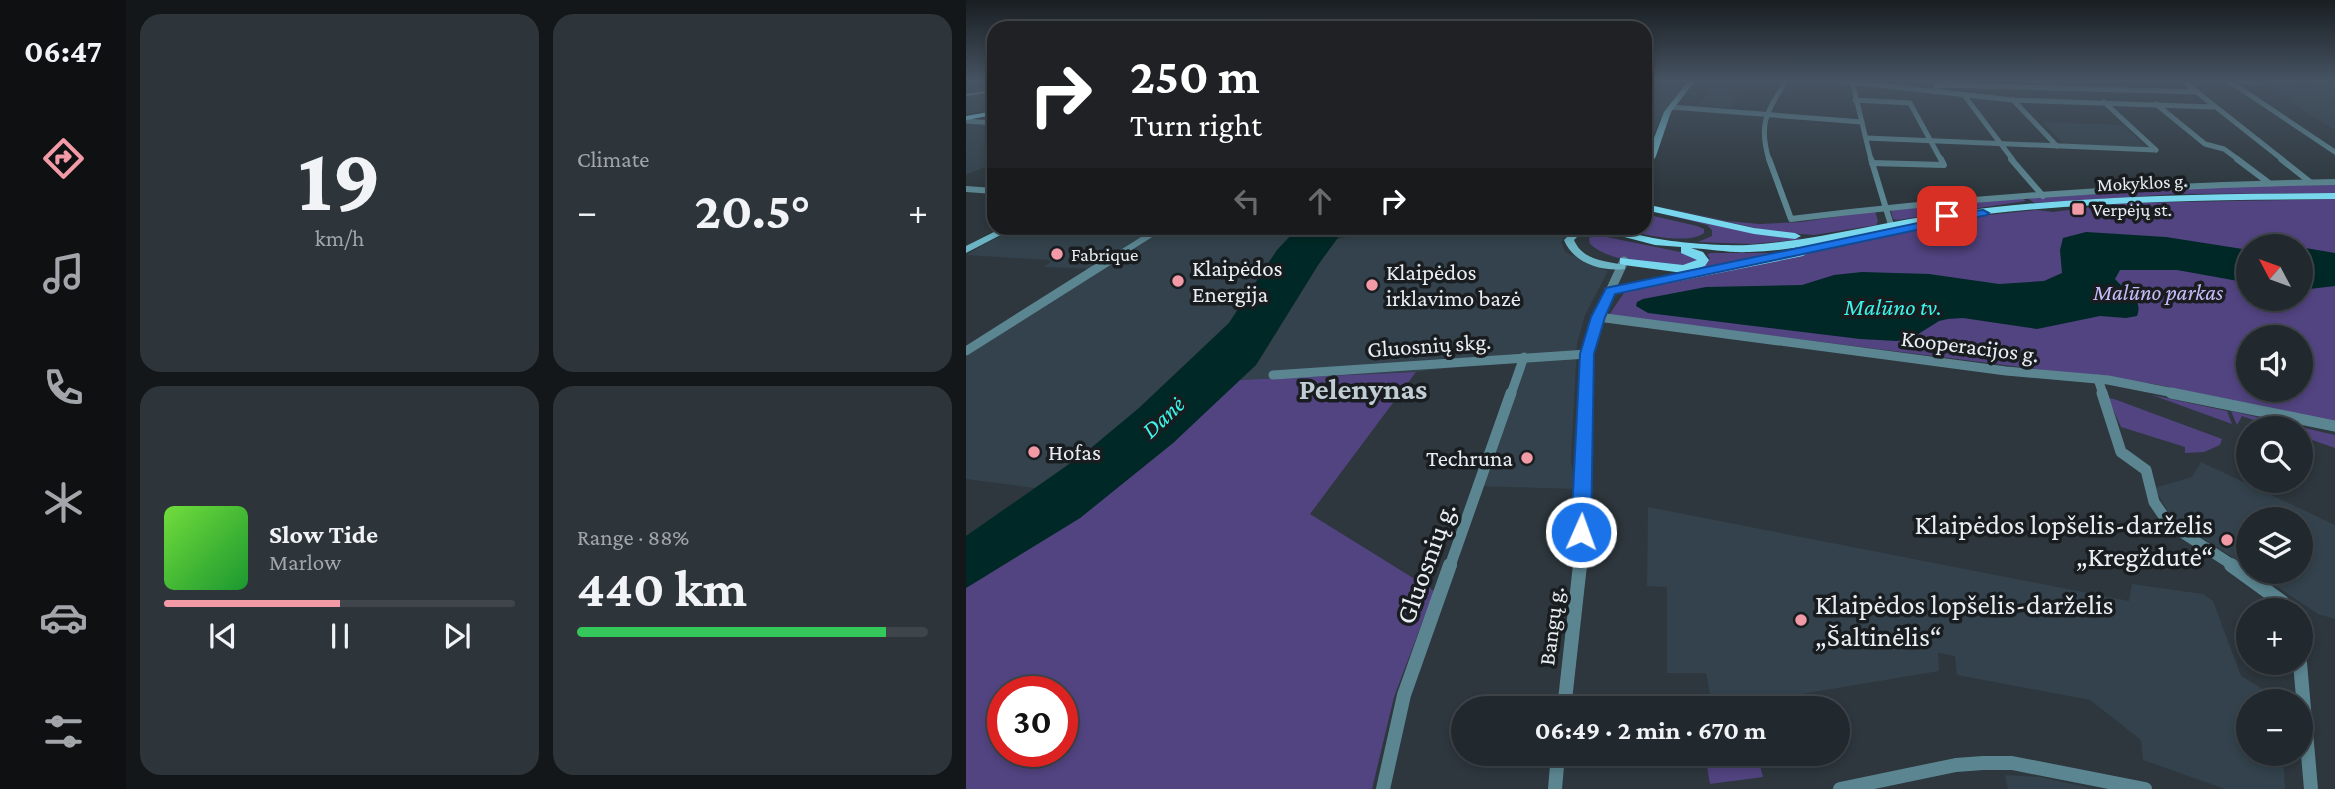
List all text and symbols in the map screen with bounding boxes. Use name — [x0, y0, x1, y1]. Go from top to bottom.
text: 06:47 — [24, 33, 102, 69]
icon: right — [1015, 49, 1106, 140]
text: 250 m — [1130, 49, 1260, 104]
text: Turn right — [1130, 107, 1262, 143]
text: 19 — [298, 128, 381, 230]
icon: directions — [39, 134, 88, 183]
text: Climate — [577, 146, 649, 172]
street label: Mokyklos g. — [2096, 170, 2188, 195]
text: 20.5° — [695, 181, 810, 239]
icon: left — [1228, 182, 1266, 220]
icon: ahead — [1301, 182, 1339, 220]
icon: right — [1374, 182, 1412, 220]
pin — [1917, 186, 1977, 246]
text: − — [577, 190, 597, 232]
text: + — [908, 190, 928, 232]
icon: arrive — [1928, 197, 1966, 235]
place label: Verpėjų st. — [2092, 199, 2172, 221]
marker: Verpėjų st. — [2070, 201, 2086, 217]
text: km/h — [315, 225, 364, 251]
north arrow — [2236, 234, 2314, 312]
map controls — [2236, 234, 2313, 766]
place label: Fabrique — [1071, 244, 1138, 265]
marker: Fabrique — [1049, 246, 1065, 262]
icon: music — [39, 249, 88, 298]
place label: Klaipėdos Energija — [1192, 255, 1283, 307]
place label: Klaipėdos irklavimo bazė — [1386, 259, 1521, 311]
marker: Klaipėdos Energija — [1170, 273, 1186, 289]
marker: Klaipėdos irklavimo bazė — [1364, 277, 1380, 293]
park label: Malūno parkas — [2092, 279, 2224, 305]
water label: Malūno tv. — [1843, 293, 1942, 320]
street label: Kooperacijos g. — [1900, 325, 2040, 367]
button: sound — [2236, 325, 2313, 402]
street label: Gluosnių skg. — [1366, 328, 1492, 362]
icon: phone — [39, 363, 88, 412]
district label: Pelenynas — [1299, 372, 1427, 405]
water label: Danė — [1136, 390, 1190, 443]
button: search — [2236, 416, 2313, 493]
place label: Hofas — [1048, 439, 1101, 465]
marker: Hofas — [1026, 444, 1042, 460]
place label: Techruna — [1426, 445, 1513, 471]
marker: Techruna — [1519, 450, 1535, 466]
icon: climate — [39, 478, 88, 527]
position arrow — [1544, 495, 1618, 569]
street label: Gluosnių g. — [1389, 498, 1462, 628]
button: layers — [2236, 507, 2313, 584]
place label: Klaipėdos lopšelis-darželis „Kregždutė“ — [1915, 509, 2213, 572]
text: Slow Tide — [269, 520, 378, 549]
text: Range · 88% — [577, 524, 689, 550]
marker: Klaipėdos lopšelis-darželis „Kregždutė“ — [2219, 532, 2235, 548]
text: Marlow — [269, 549, 341, 575]
text: 440 km — [577, 559, 747, 617]
street label: Bangų g. — [1533, 585, 1569, 667]
place label: Klaipėdos lopšelis-darželis „Šaltinėlis“ — [1815, 589, 2113, 652]
icon: car — [39, 593, 88, 642]
button: + — [2236, 598, 2313, 675]
marker: Klaipėdos lopšelis-darželis „Šaltinėlis“ — [1793, 612, 1809, 628]
icon: previous — [204, 617, 242, 655]
icon: pause — [321, 617, 359, 655]
icon: next — [438, 617, 476, 655]
speed limit sign: 30 — [987, 676, 1078, 767]
button: − — [2236, 689, 2313, 766]
icon: filters — [39, 707, 88, 756]
text: 06:49 · 2 min · 670 m — [1535, 716, 1766, 745]

